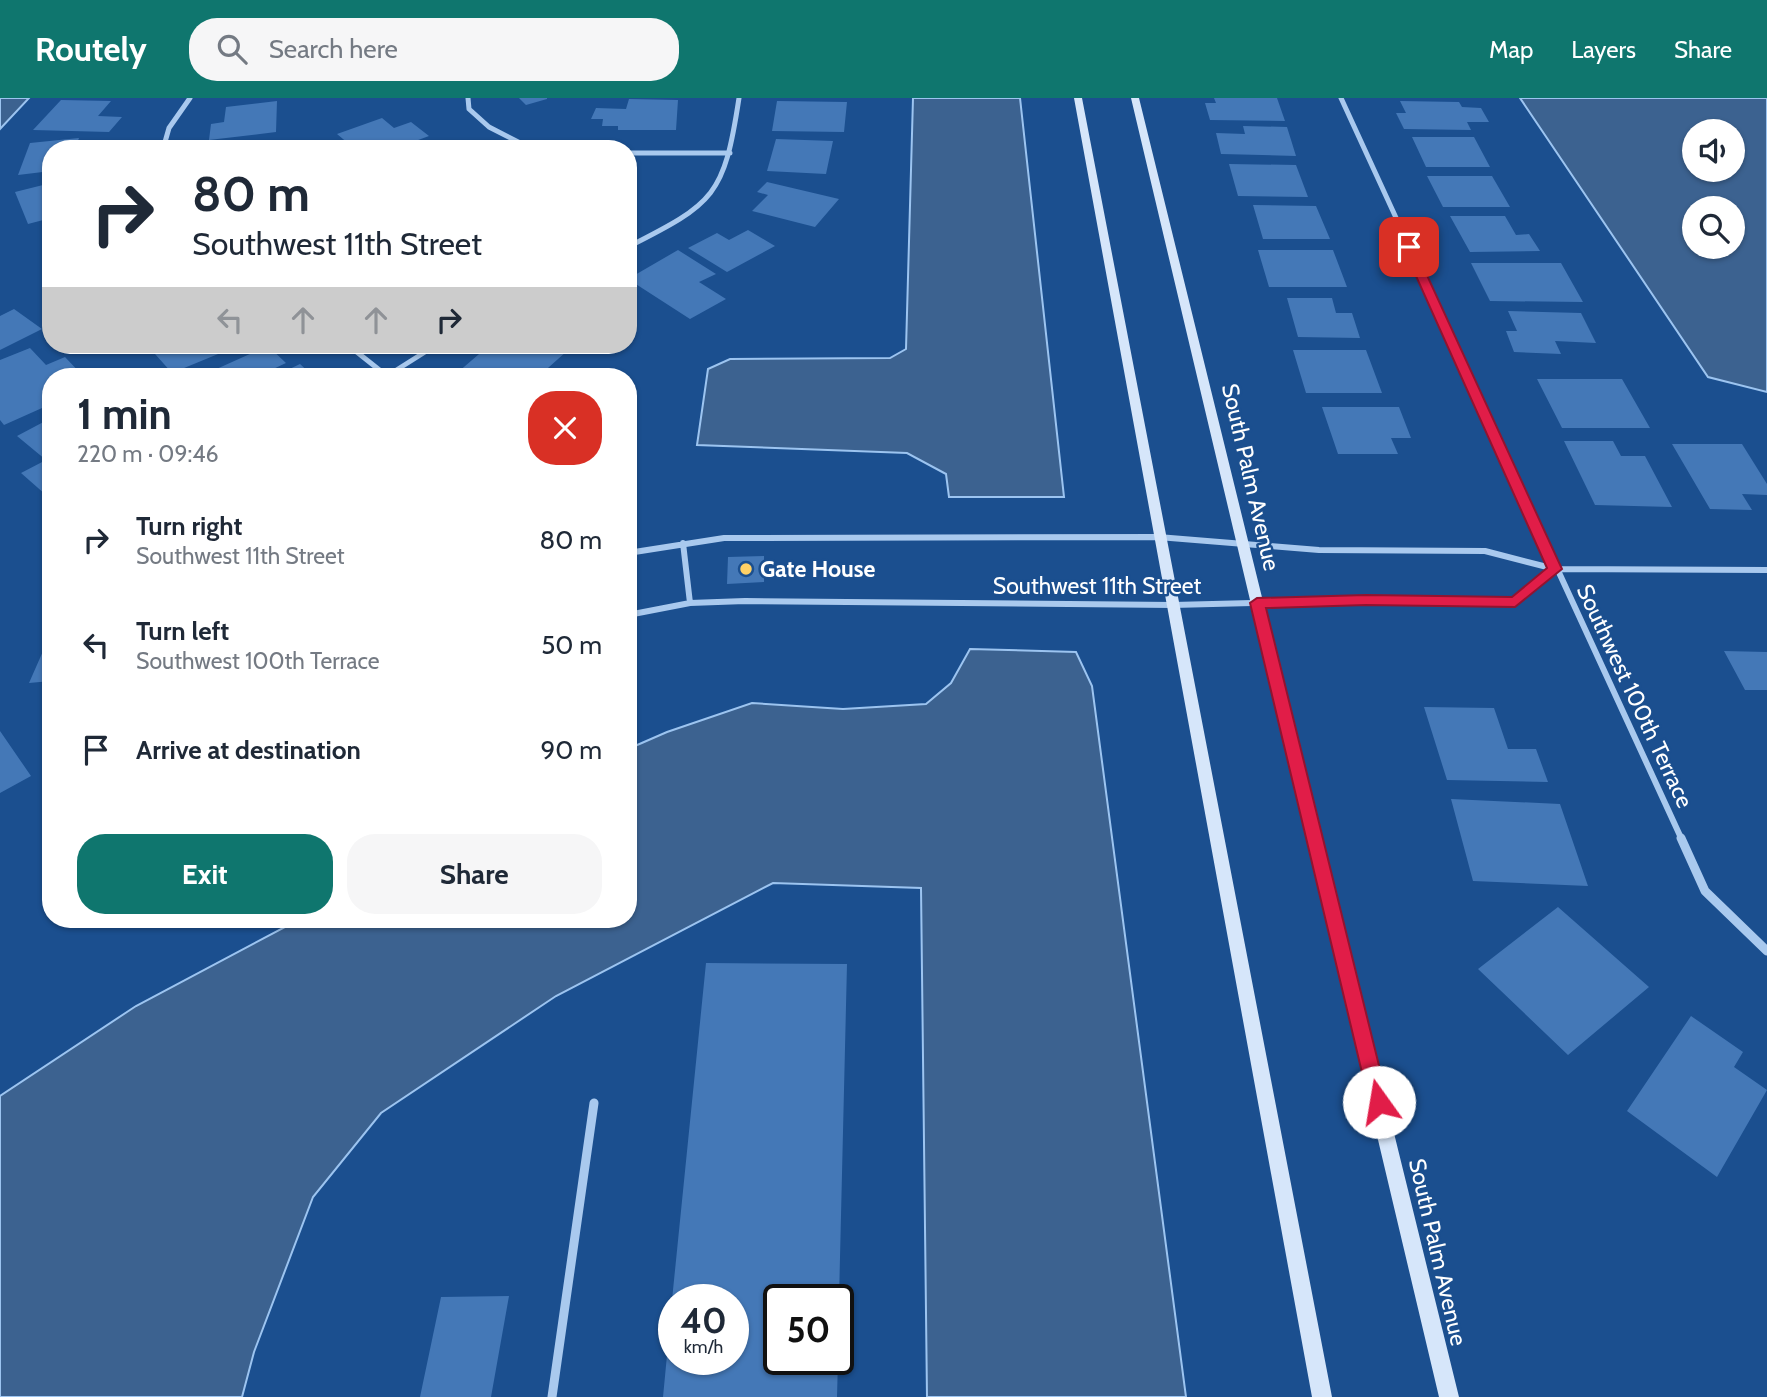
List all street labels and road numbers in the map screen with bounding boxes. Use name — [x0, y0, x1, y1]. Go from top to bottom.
street label: South Palm Avenue — [1216, 381, 1286, 573]
street label: Southwest 11th Street — [993, 572, 1201, 600]
street label: Southwest 100th Terrace — [1571, 580, 1699, 813]
street label: South Palm Avenue — [1403, 1156, 1473, 1348]

